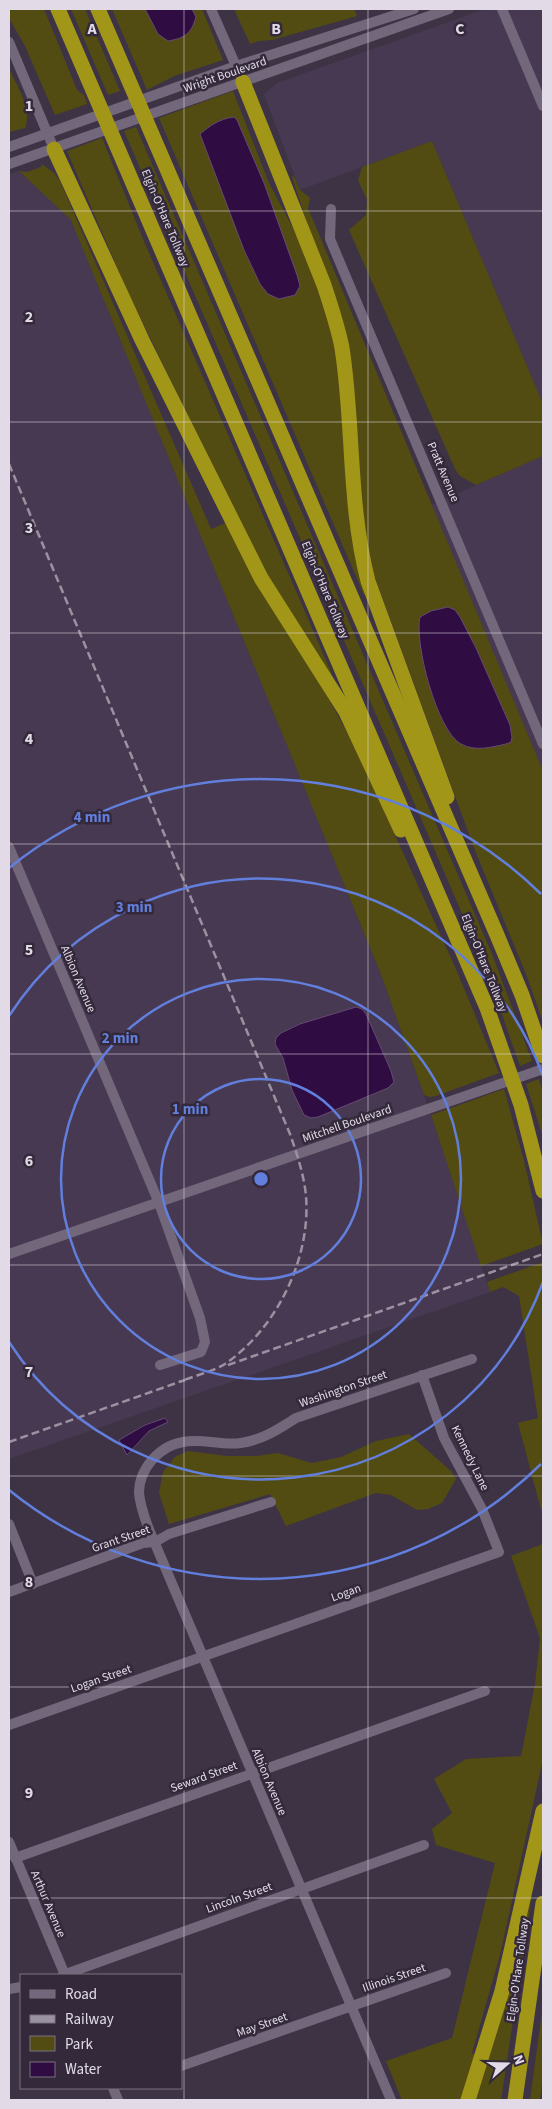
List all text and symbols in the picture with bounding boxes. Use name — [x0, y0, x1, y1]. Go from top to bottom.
text: A — [86, 18, 97, 40]
text: B — [271, 18, 281, 40]
text: C — [455, 18, 465, 40]
street label: Wright Boulevard — [181, 53, 269, 97]
text: 1 — [25, 95, 33, 117]
street label: Elgin-O'Hare Tollway — [137, 167, 193, 270]
text: 2 — [25, 306, 33, 328]
street label: Pratt Avenue — [423, 439, 463, 505]
text: 3 — [25, 517, 33, 539]
street label: Elgin-O'Hare Tollway — [297, 539, 353, 642]
text: 4 — [25, 728, 34, 750]
text: 4 min — [74, 807, 110, 828]
text: 3 min — [116, 897, 152, 918]
street label: Elgin-O'Hare Tollway — [457, 911, 512, 1015]
text: 5 — [25, 939, 33, 961]
street label: Albion Avenue — [56, 943, 100, 1015]
text: 2 min — [102, 1028, 138, 1049]
text: 1 min — [172, 1099, 208, 1120]
street label: Mitchell Boulevard — [300, 1101, 394, 1147]
text: 6 — [25, 1150, 33, 1172]
centre of rings — [252, 1170, 270, 1188]
text: 7 — [25, 1361, 33, 1383]
street label: Washington Street — [297, 1366, 389, 1412]
street label: Kennedy Lane — [447, 1422, 493, 1494]
street label: Grant Street — [90, 1521, 152, 1557]
text: 8 — [25, 1571, 33, 1593]
street label: Logan — [329, 1580, 363, 1606]
street label: Logan Street — [68, 1661, 134, 1697]
street label: Albion Avenue — [247, 1746, 291, 1818]
street label: Seward Street — [168, 1757, 240, 1797]
text: 9 — [25, 1782, 33, 1804]
street label: Arthur Avenue — [26, 1868, 70, 1940]
street label: Lincoln Street — [204, 1878, 274, 1918]
street label: Elgin-O'Hare Tollway — [502, 1917, 534, 2023]
street label: Illinois Street — [360, 1959, 428, 1997]
legend — [20, 1974, 182, 2089]
text: Road — [65, 1984, 97, 2005]
street label: May Street — [234, 2008, 290, 2042]
text: Railway — [65, 2009, 114, 2030]
text: Park — [65, 2034, 94, 2055]
north arrow — [482, 2039, 532, 2089]
text: N — [507, 2052, 529, 2068]
text: Water — [65, 2059, 102, 2080]

